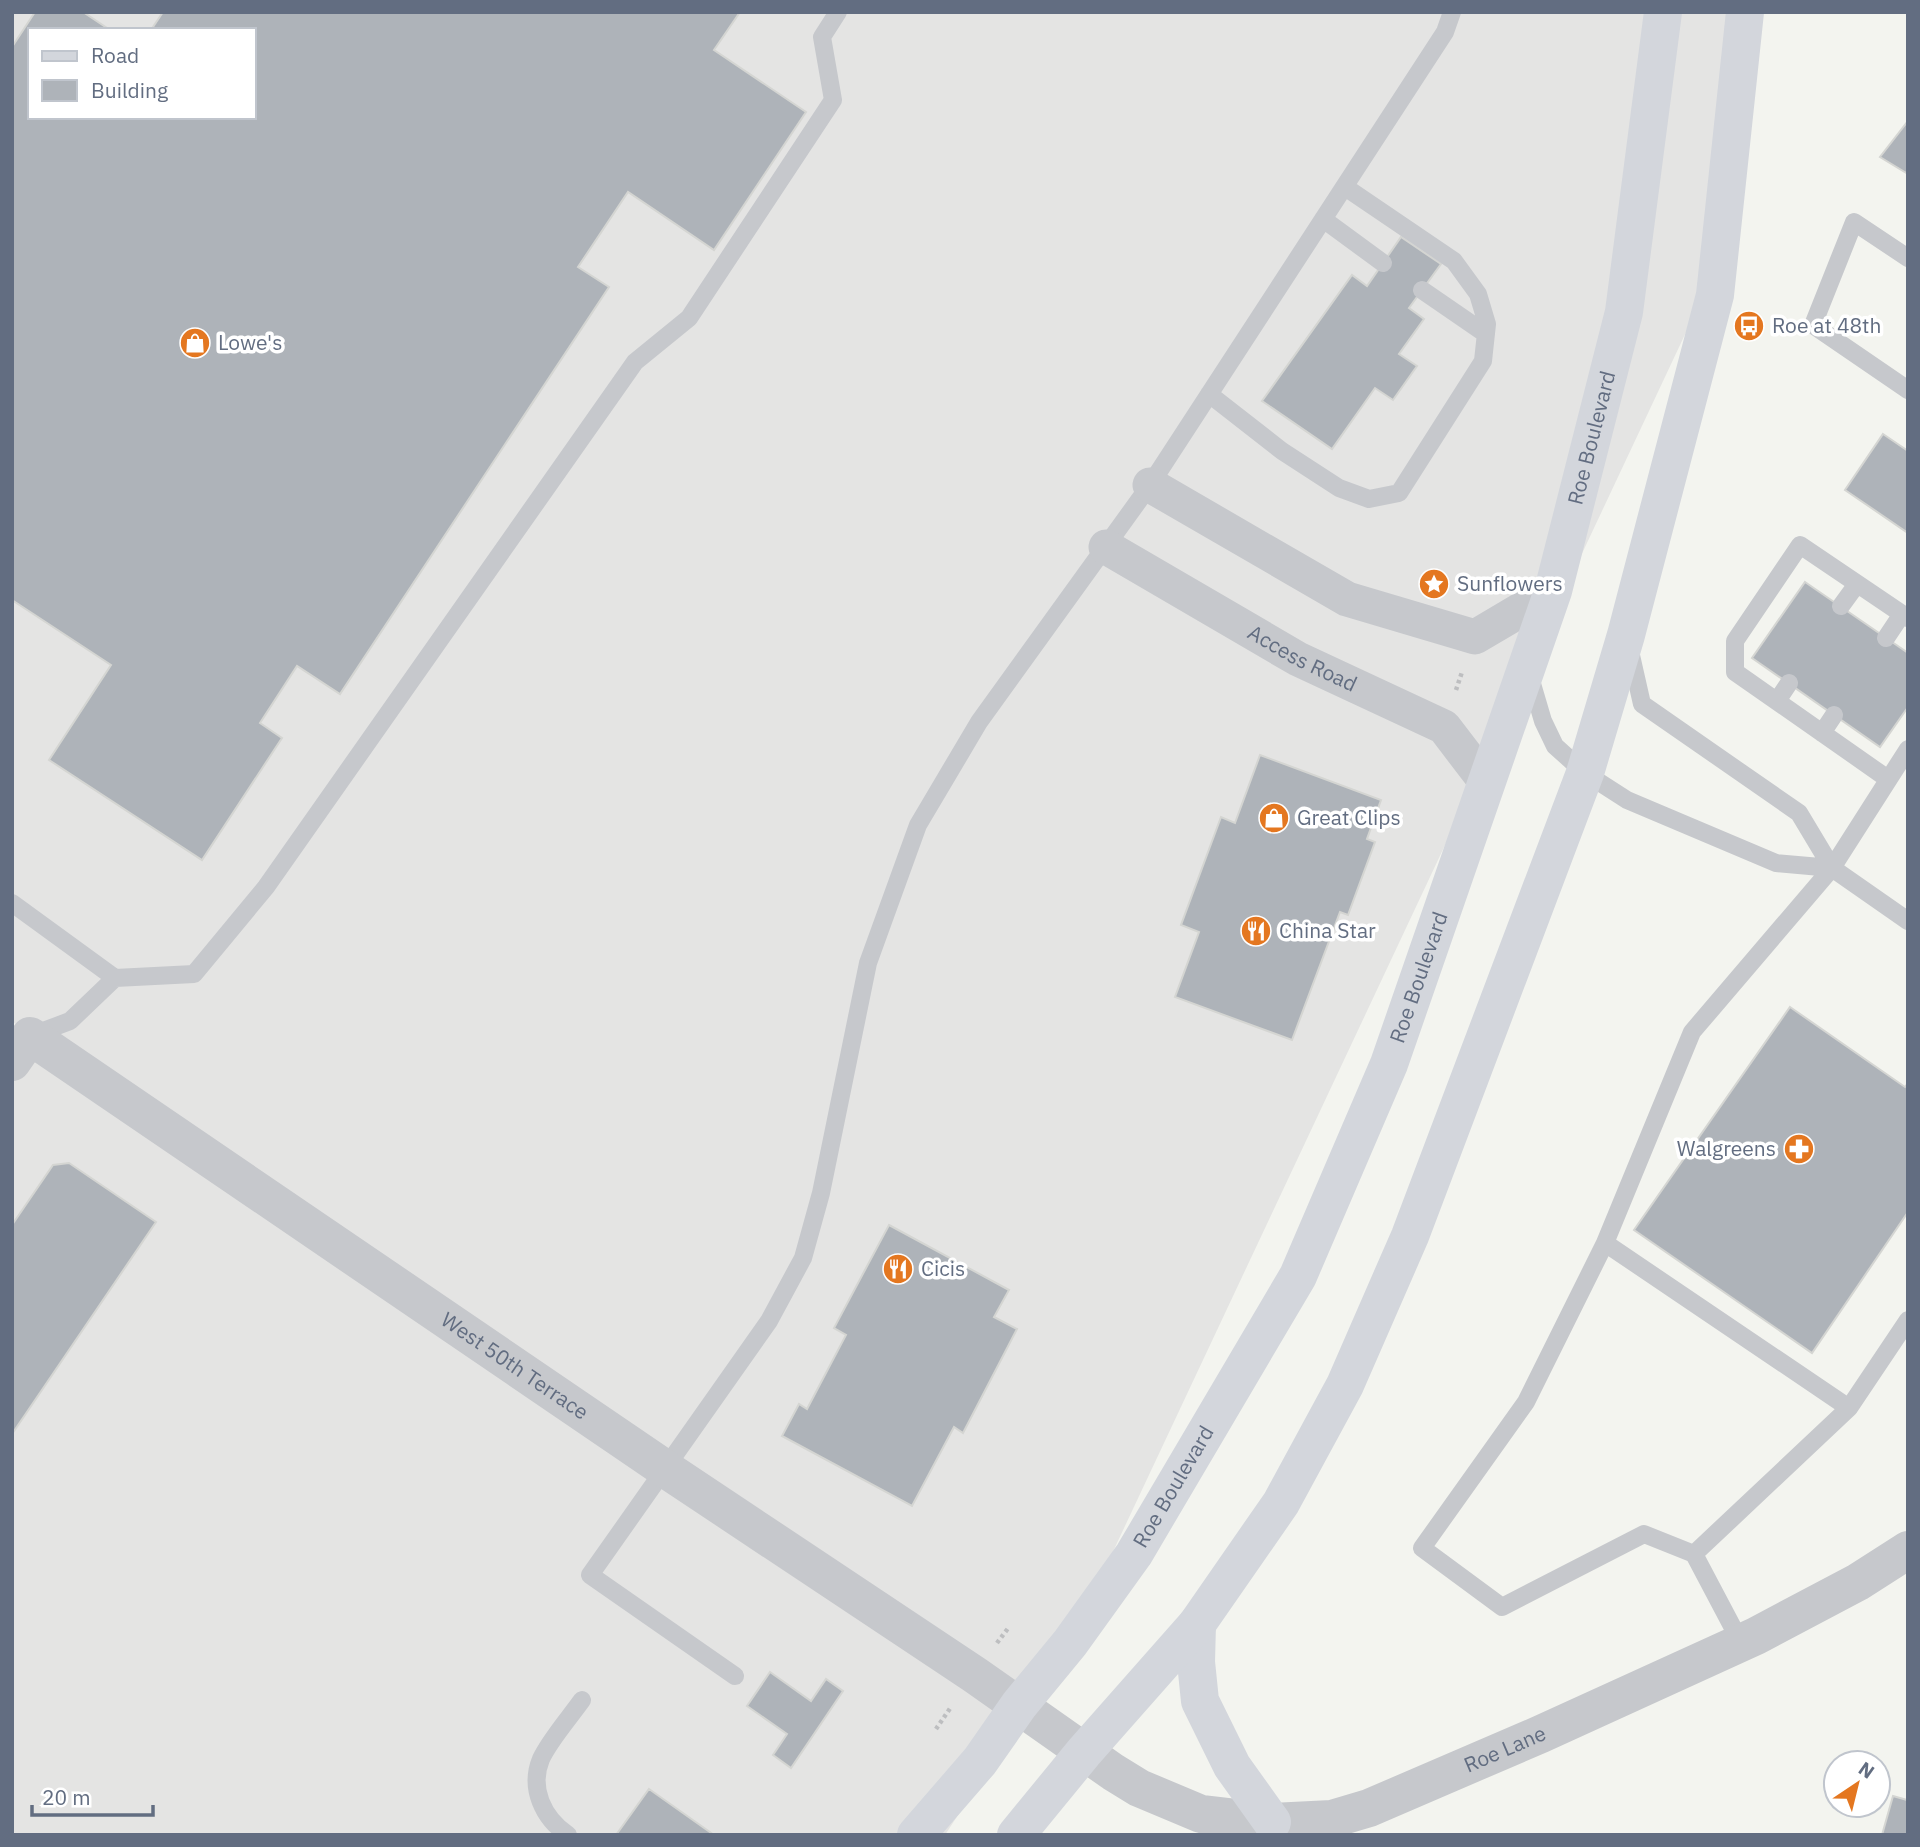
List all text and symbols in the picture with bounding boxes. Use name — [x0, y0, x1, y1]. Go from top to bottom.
legend — [28, 28, 256, 119]
text: Road — [91, 41, 139, 69]
text: Building — [91, 76, 168, 104]
bus stop icon: Roe at 48th — [1732, 309, 1766, 343]
place label: Roe at 48th — [1772, 311, 1881, 339]
shop icon: Lowe's — [178, 326, 212, 360]
place label: Lowe's — [218, 328, 282, 356]
street label: Roe Boulevard — [1561, 368, 1621, 508]
place icon: Sunflowers — [1417, 567, 1451, 601]
place label: Sunflowers — [1457, 569, 1563, 597]
street label: Access Road — [1243, 618, 1362, 698]
shop icon: Great Clips — [1257, 801, 1291, 835]
place label: Great Clips — [1297, 803, 1401, 831]
street label: Roe Boulevard — [1382, 908, 1454, 1047]
restaurant icon: China Star — [1239, 914, 1273, 948]
place label: China Star — [1279, 916, 1376, 944]
pharmacy icon: Walgreens — [1782, 1132, 1816, 1166]
place label: Walgreens — [1677, 1134, 1776, 1162]
restaurant icon: Cicis — [881, 1252, 915, 1286]
place label: Cicis — [921, 1254, 965, 1282]
street label: West 50th Terrace — [436, 1305, 594, 1426]
street label: Roe Boulevard — [1126, 1420, 1220, 1552]
street label: Roe Lane — [1459, 1719, 1550, 1779]
north arrow — [1822, 1749, 1892, 1819]
text: N — [1854, 1756, 1879, 1784]
scale bar — [32, 1773, 152, 1817]
text: 20 m — [42, 1783, 91, 1811]

